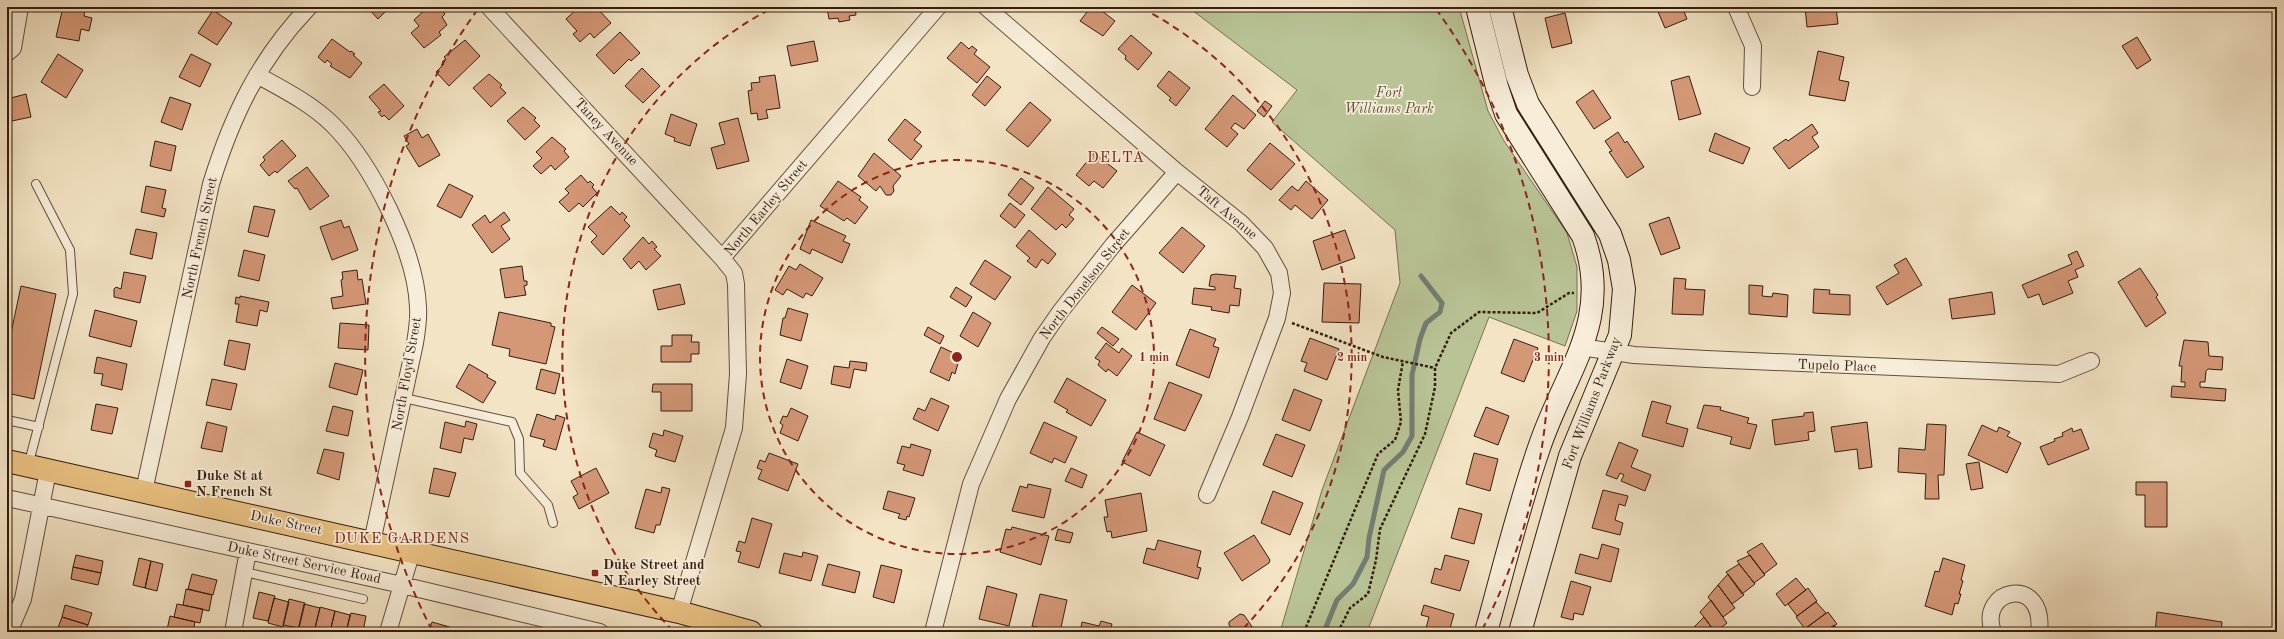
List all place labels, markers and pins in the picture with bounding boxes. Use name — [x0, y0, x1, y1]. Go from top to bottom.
centre of rings — [950, 350, 964, 364]
place label: Duke St at N French St — [196, 469, 273, 499]
marker: Duke St at N French St — [183, 479, 193, 489]
place label: Duke Street and N Earley Street — [603, 558, 705, 588]
marker: Duke Street and N Earley Street — [590, 568, 600, 578]

